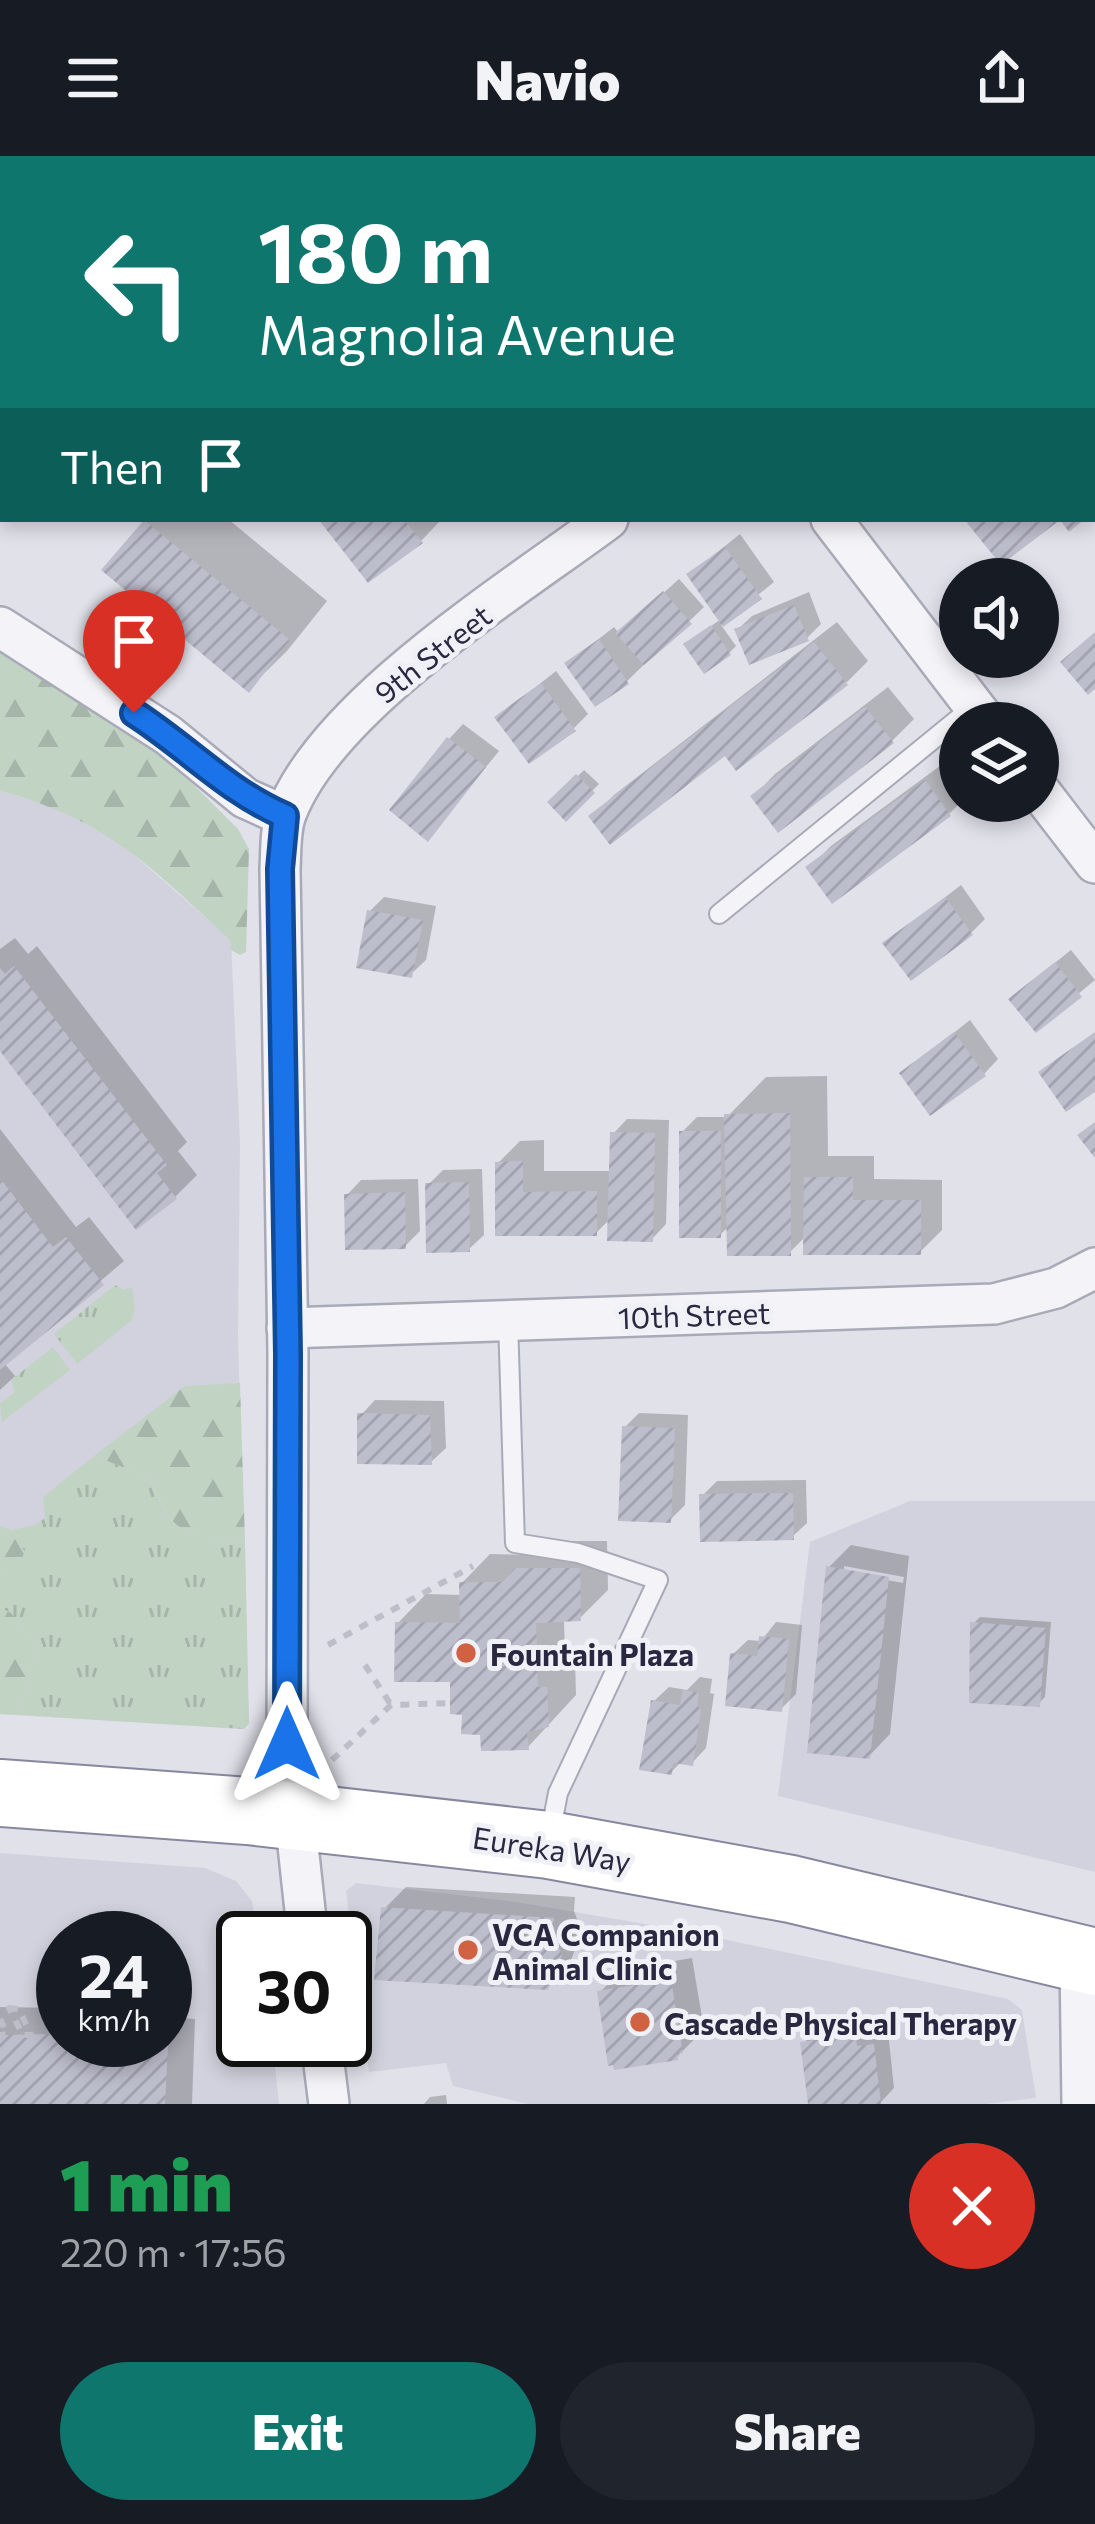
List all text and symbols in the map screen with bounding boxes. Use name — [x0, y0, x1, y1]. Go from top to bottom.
icon: menu — [60, 45, 126, 111]
text: Navio — [474, 45, 621, 111]
icon: share — [969, 45, 1035, 111]
text: 180 m — [258, 198, 493, 300]
icon: left — [60, 204, 216, 360]
text: Magnolia Avenue — [258, 300, 676, 366]
icon: arrive — [188, 432, 254, 498]
text: Then — [60, 438, 164, 493]
map controls — [939, 558, 1059, 822]
button: sound — [939, 558, 1059, 678]
pin — [83, 590, 185, 713]
street label: 9th Street — [366, 596, 498, 710]
icon: arrive — [101, 608, 167, 674]
button: layers — [939, 702, 1059, 822]
street label: 10th Street — [617, 1293, 771, 1335]
place label: Fountain Plaza — [490, 1635, 694, 1672]
marker: Fountain Plaza — [453, 1640, 479, 1666]
position arrow — [224, 1681, 350, 1807]
street label: Eureka Way — [470, 1817, 634, 1879]
speed limit sign: 30 — [216, 1911, 372, 2067]
place label: VCA Companion Animal Clinic — [492, 1915, 720, 1986]
text: 24 — [79, 1937, 149, 2010]
marker: VCA Companion Animal Clinic — [455, 1937, 481, 1963]
text: km/h — [78, 2000, 150, 2037]
place label: Cascade Physical Therapy — [664, 2004, 1018, 2041]
marker: Cascade Physical Therapy — [627, 2009, 653, 2035]
text: 1 min — [60, 2138, 233, 2226]
button: close — [909, 2143, 1035, 2269]
text: 220 m · 17:56 — [60, 2227, 287, 2275]
button: Exit — [60, 2362, 536, 2500]
button: Share — [560, 2362, 1035, 2500]

